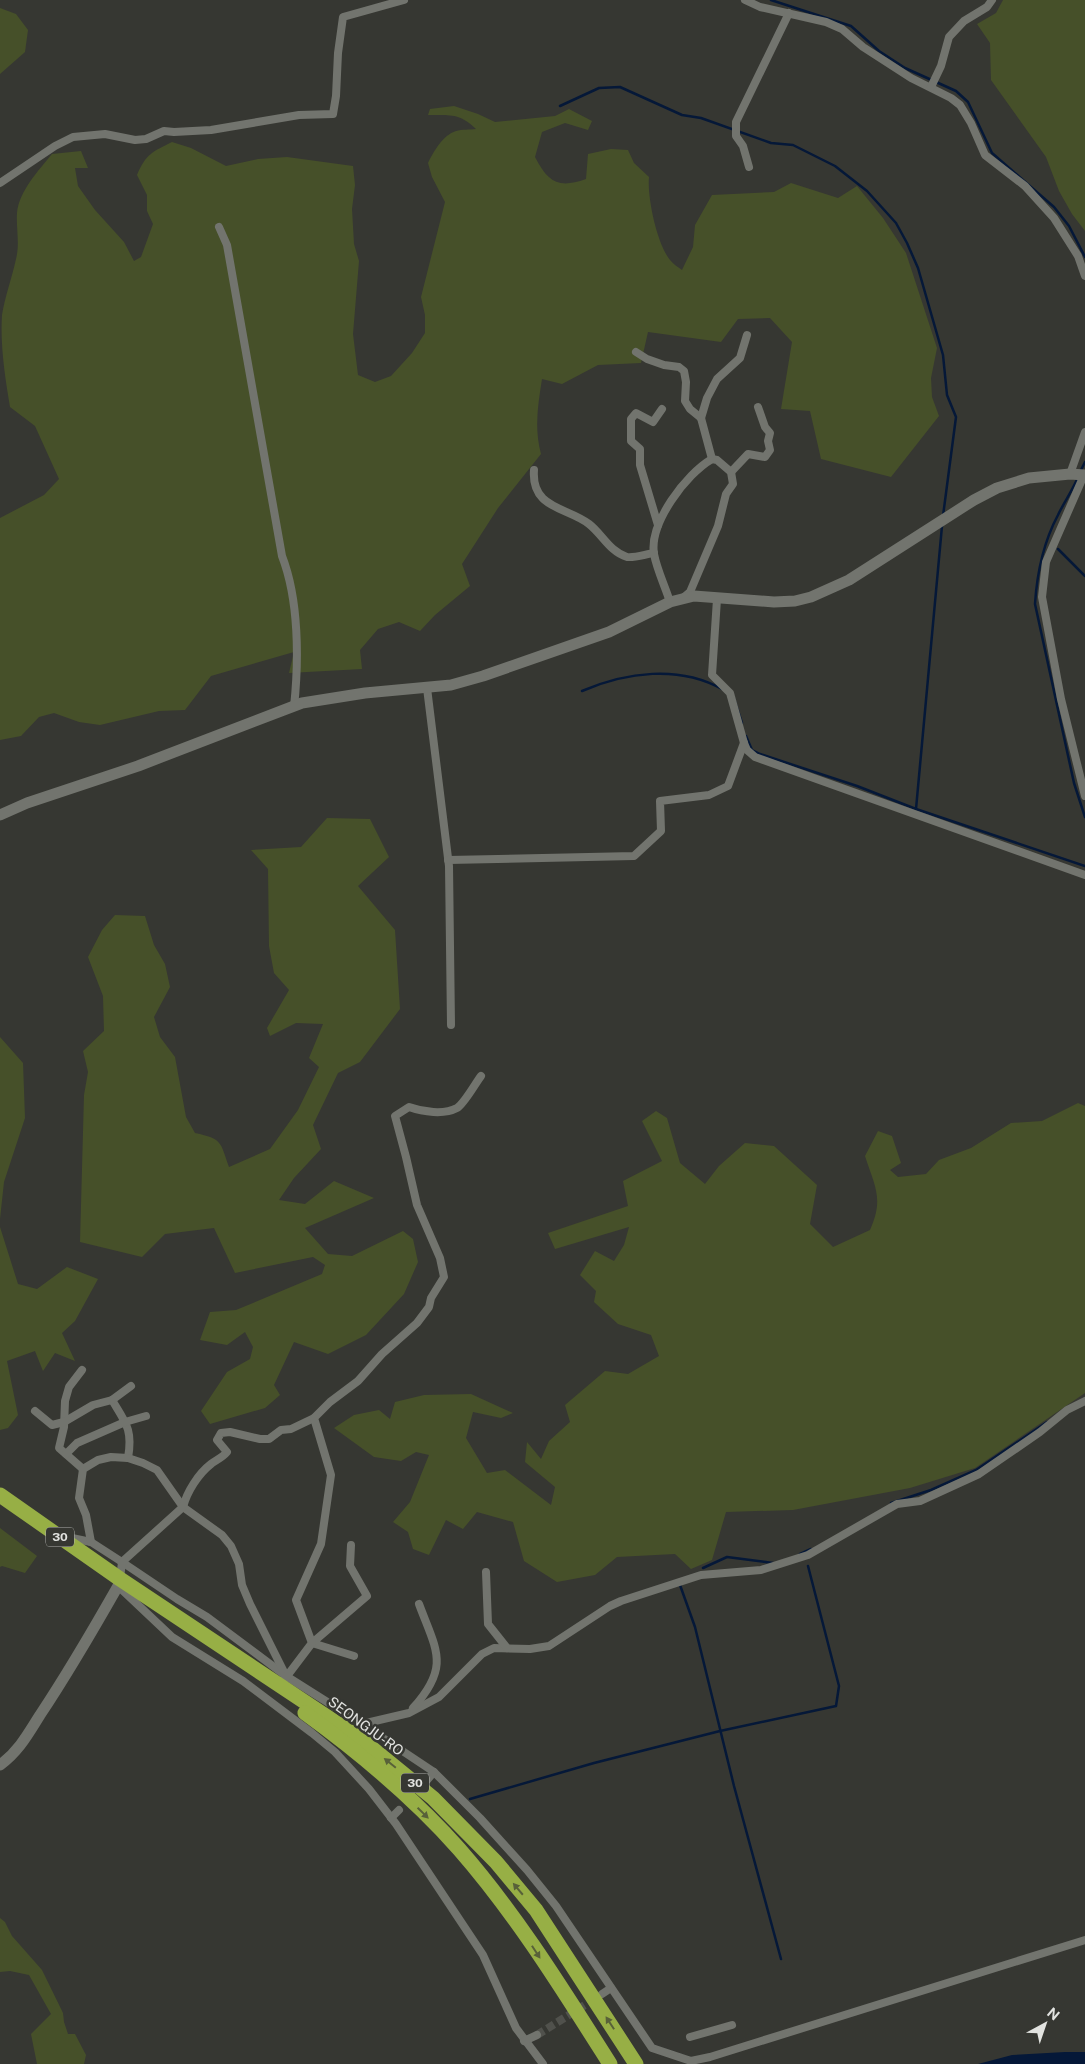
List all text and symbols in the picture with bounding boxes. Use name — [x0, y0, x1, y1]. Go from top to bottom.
road number: 30 — [46, 1528, 74, 1546]
street label: SEONGJU-RO — [325, 1693, 407, 1759]
one-way arrow — [384, 1758, 397, 1769]
road number: 30 — [401, 1774, 429, 1792]
one-way arrow — [417, 1807, 429, 1819]
one-way arrow — [513, 1883, 524, 1895]
one-way arrow — [532, 1946, 541, 1959]
north arrow — [1020, 1999, 1070, 2049]
text: N — [1044, 2004, 1063, 2024]
one-way arrow — [605, 2016, 615, 2030]

